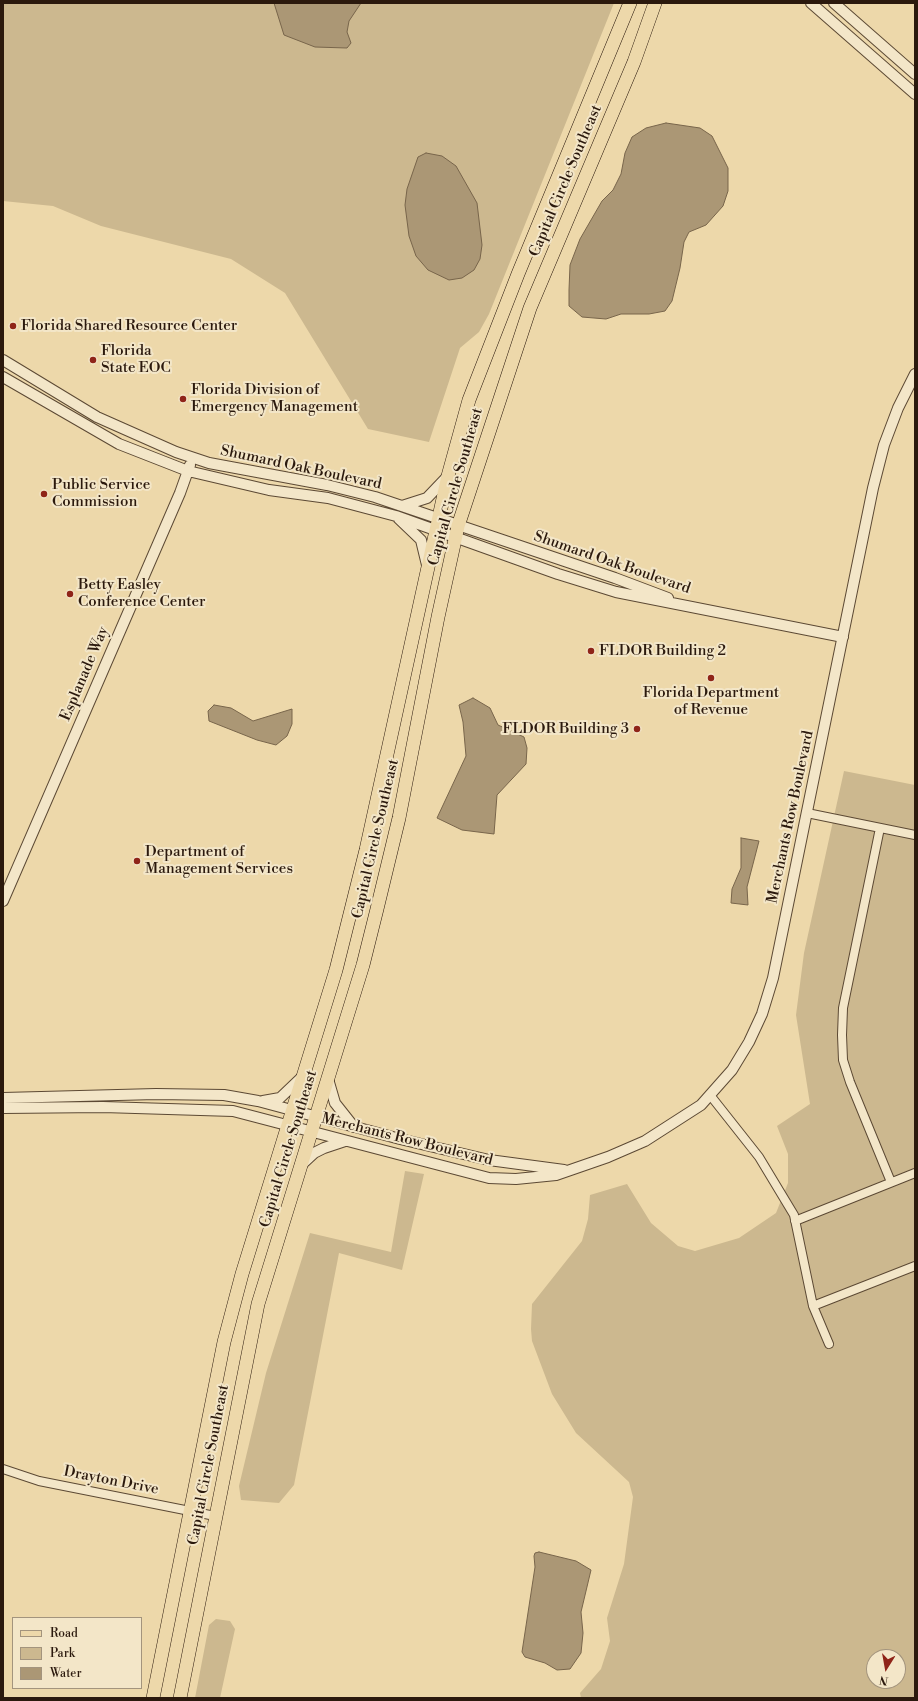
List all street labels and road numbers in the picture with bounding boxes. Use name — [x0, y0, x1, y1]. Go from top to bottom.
street label: Capital Circle Southeast — [526, 102, 606, 260]
street label: Capital Circle Southeast — [425, 406, 487, 568]
street label: Shumard Oak Boulevard — [219, 442, 383, 494]
street label: Shumard Oak Boulevard — [531, 528, 693, 598]
street label: Esplanade Way — [57, 624, 113, 724]
street label: Merchants Row Boulevard — [764, 729, 818, 905]
street label: Capital Circle Southeast — [349, 757, 403, 921]
street label: Capital Circle Southeast — [257, 1068, 321, 1230]
street label: Merchants Row Boulevard — [319, 1110, 495, 1170]
street label: Capital Circle Southeast — [185, 1383, 233, 1547]
street label: Drayton Drive — [62, 1463, 160, 1499]

